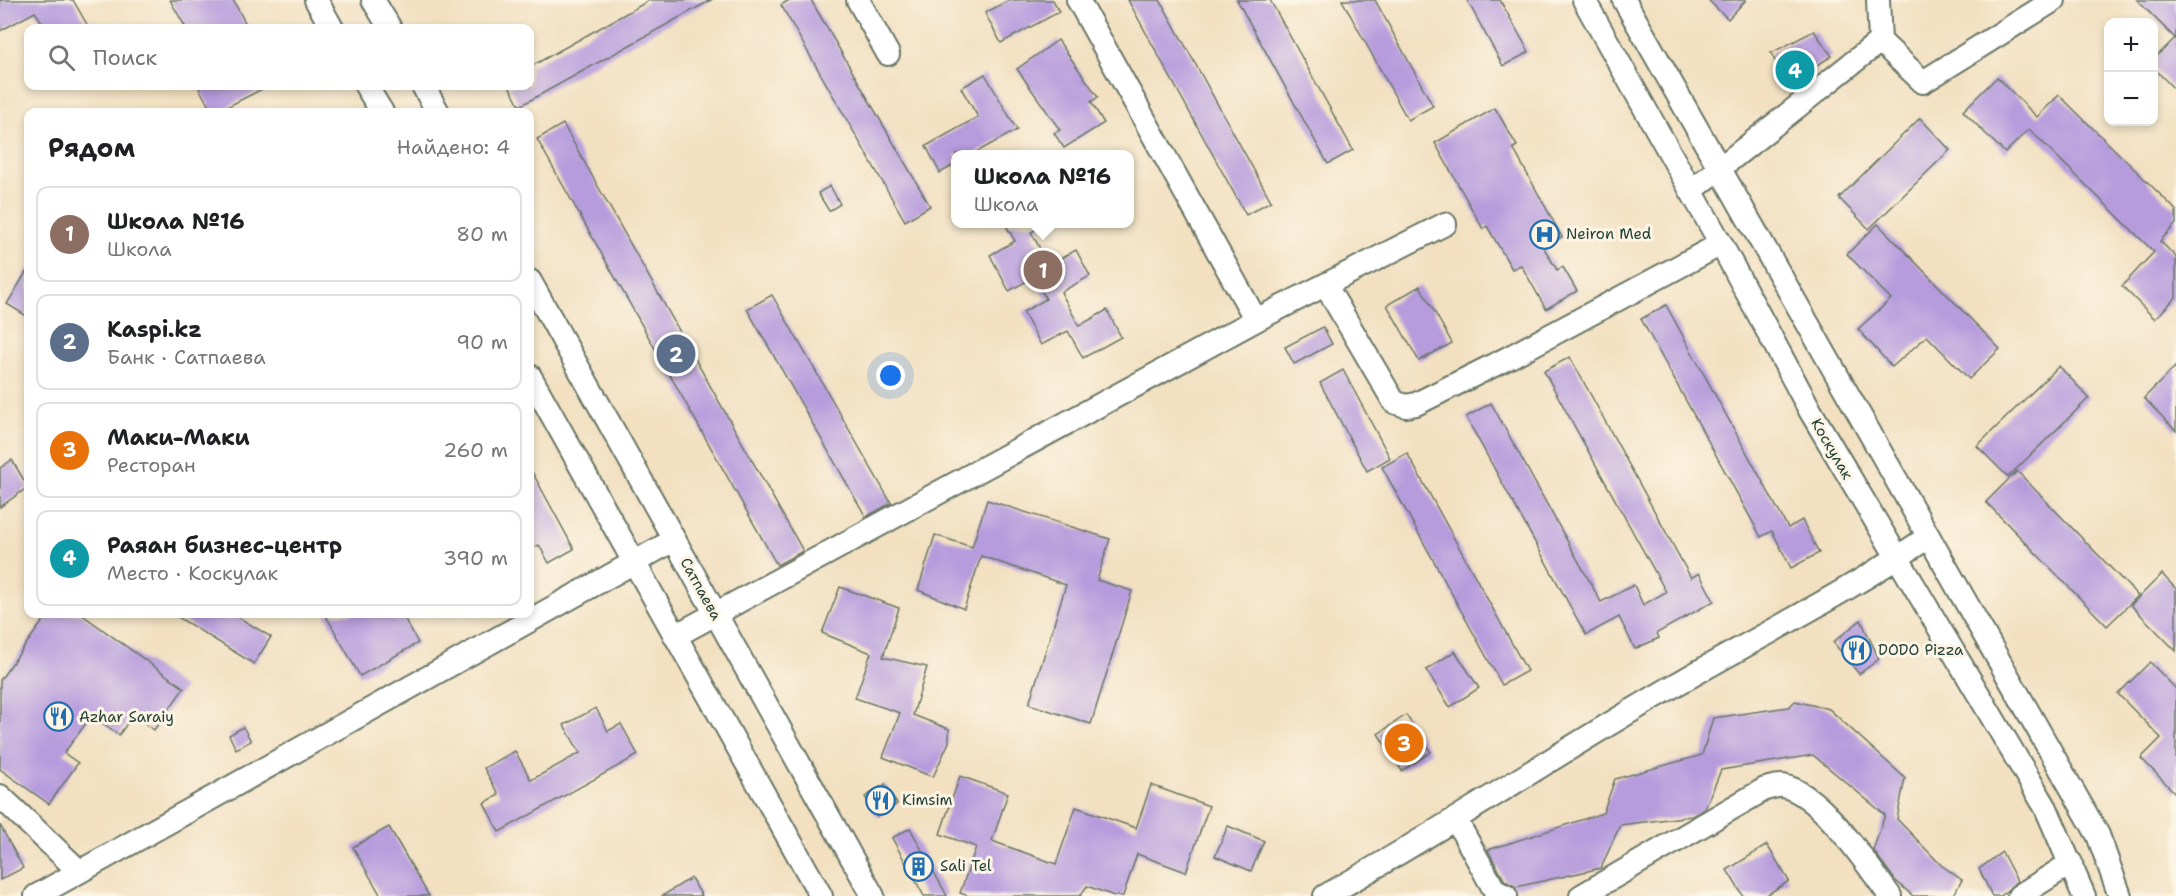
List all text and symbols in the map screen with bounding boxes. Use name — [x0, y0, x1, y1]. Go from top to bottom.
map controls — [2104, 18, 2158, 126]
button: + — [2104, 18, 2158, 72]
search box — [24, 24, 534, 90]
icon: search — [45, 41, 78, 74]
text: Поиск — [93, 43, 157, 72]
pin: 4 — [1776, 48, 1814, 92]
button: − — [2104, 72, 2158, 126]
text: Рядом — [48, 130, 135, 165]
text: Найдено: 4 — [397, 134, 510, 160]
popup — [951, 150, 1134, 228]
text: Школа №16 — [974, 162, 1111, 191]
text: Школа — [974, 191, 1039, 217]
text: Школа №16 — [107, 207, 245, 236]
hospital icon: Neiron Med — [1529, 218, 1561, 250]
text: 1 — [65, 221, 74, 247]
text: 80 m — [456, 221, 508, 247]
place label: Neiron Med — [1566, 224, 1652, 244]
text: Школа — [107, 236, 172, 262]
pin: 1 — [1024, 248, 1062, 292]
text: Kaspi.kz — [107, 315, 202, 344]
text: 2 — [63, 329, 77, 355]
text: 90 m — [456, 329, 508, 355]
pin: 2 — [656, 332, 696, 376]
text: Банк · Сатпаева — [107, 344, 266, 370]
your location — [876, 361, 905, 390]
street label: Коскулак — [1806, 415, 1858, 483]
text: Маки-Маки — [107, 423, 250, 452]
text: 3 — [63, 437, 77, 463]
text: 260 m — [443, 437, 508, 463]
text: Ресторан — [107, 452, 196, 478]
text: Раяан бизнес-центр — [107, 531, 342, 560]
text: 4 — [63, 545, 77, 571]
text: 390 m — [443, 545, 508, 571]
street label: Сатпаева — [676, 554, 727, 625]
text: Место · Коскулак — [107, 560, 278, 586]
restaurant icon: DODO Pizza — [1841, 634, 1873, 666]
place label: DODO Pizza — [1878, 640, 1964, 660]
restaurant icon: Azhar Saraiy — [42, 701, 74, 733]
place label: Azhar Saraiy — [79, 707, 174, 727]
pin: 3 — [1384, 720, 1424, 766]
restaurant icon: Kimsim — [865, 784, 897, 816]
place label: Kimsim — [902, 790, 952, 810]
building icon: Sali Tel — [903, 850, 935, 882]
place label: Sali Tel — [940, 856, 992, 876]

